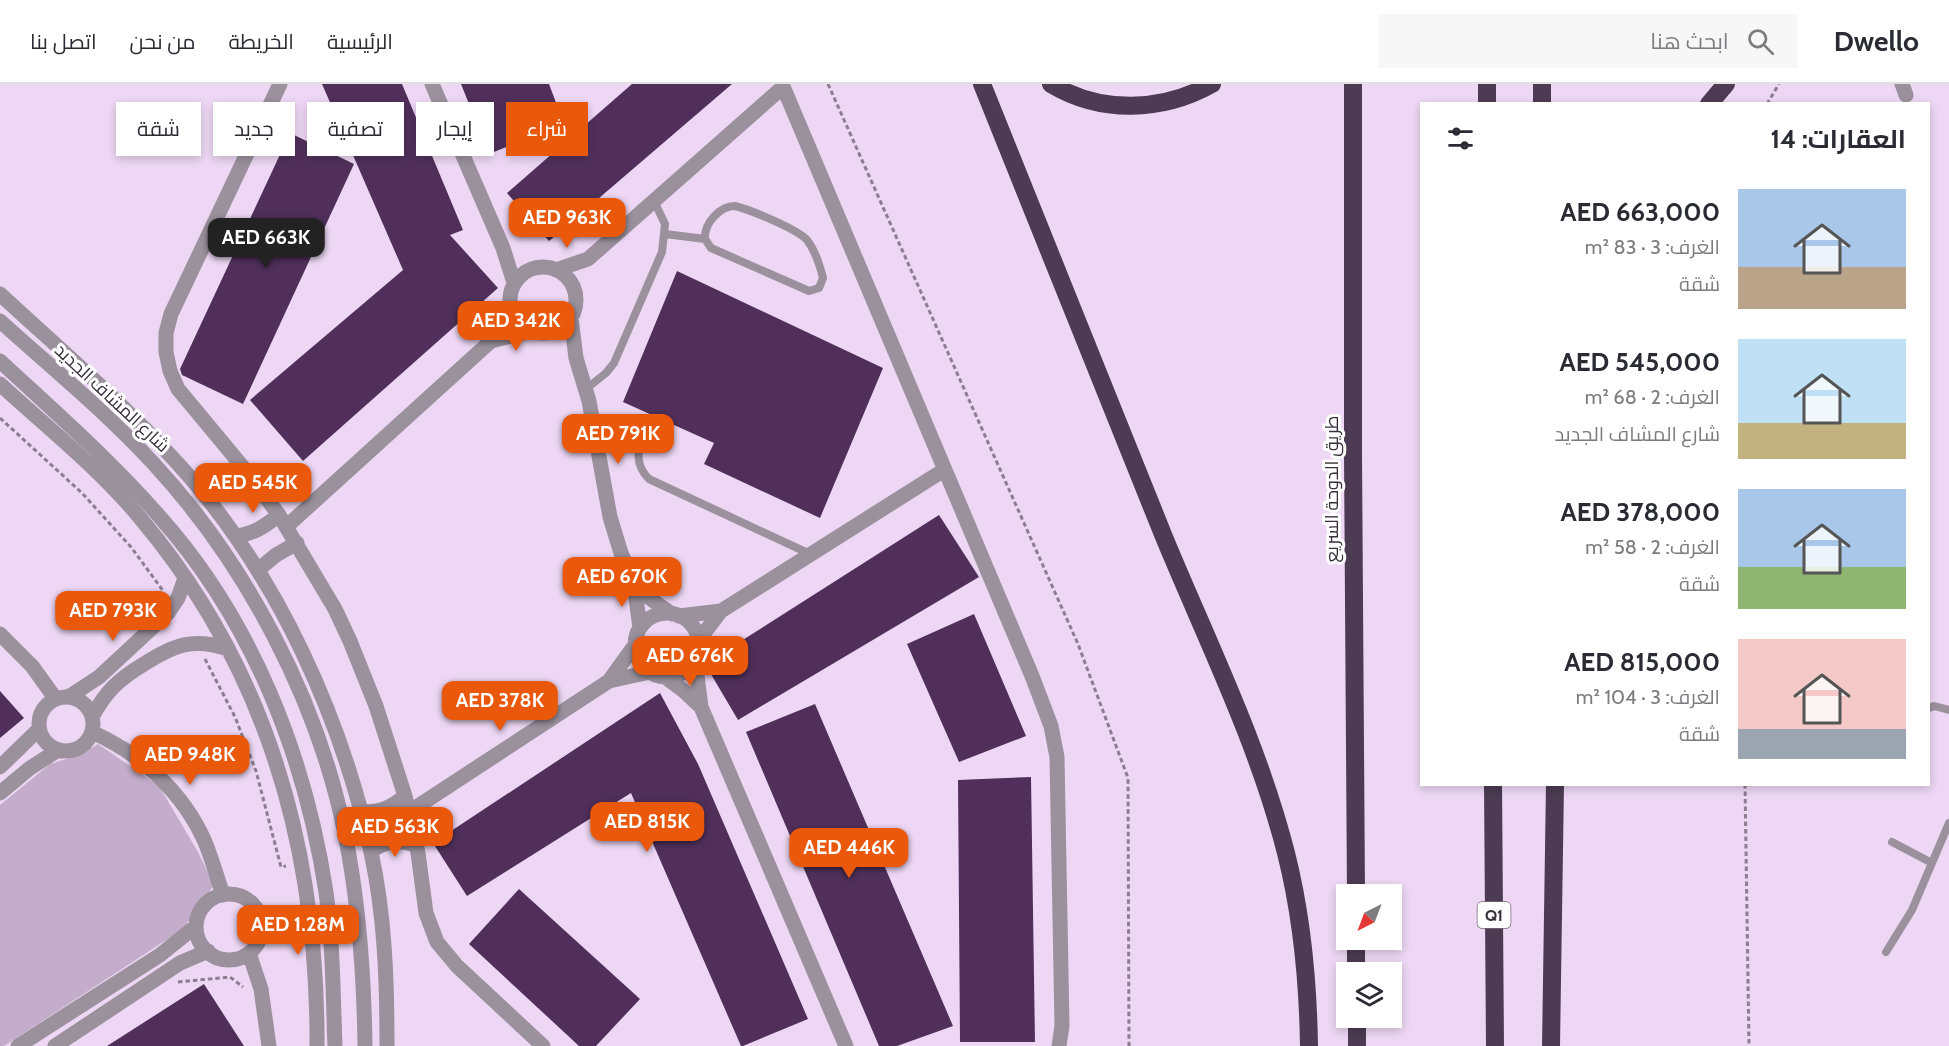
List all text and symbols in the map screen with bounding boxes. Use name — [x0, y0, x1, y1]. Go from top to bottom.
search box — [1378, 14, 1798, 68]
text: Dwello — [1834, 24, 1919, 58]
icon: search — [1744, 25, 1777, 58]
text: ابحث هنا — [1650, 28, 1729, 55]
text: اتصل بنا — [30, 29, 97, 54]
text: من نحن — [130, 29, 195, 54]
text: الخريطة — [228, 29, 294, 54]
text: الرئيسية — [327, 29, 393, 54]
chip: شقة — [116, 102, 201, 156]
chip: جديد — [213, 102, 295, 156]
chip: تصفية — [307, 102, 404, 156]
chip: إيجار — [416, 102, 494, 156]
chip: شراء — [506, 102, 588, 156]
icon: filters — [1444, 122, 1477, 155]
text: العقارات: 14 — [1771, 123, 1906, 155]
text: AED 663,000 — [1560, 196, 1720, 228]
pin: AED 963K — [505, 198, 629, 249]
text: AED 963K — [523, 205, 611, 229]
icon: home — [1786, 213, 1858, 285]
pin: AED 663K — [204, 218, 328, 269]
text: AED 663K — [222, 225, 310, 249]
text: الغرف: 3 · 83 m² — [1585, 235, 1720, 259]
text: شقة — [1679, 272, 1720, 296]
pin: AED 342K — [454, 301, 578, 352]
text: AED 342K — [471, 308, 561, 332]
street label: شارع المشاف الجديد — [49, 339, 174, 458]
text: AED 545,000 — [1559, 346, 1720, 378]
icon: home — [1786, 363, 1858, 435]
text: الغرف: 2 · 68 m² — [1585, 385, 1720, 409]
pin: AED 791K — [556, 414, 680, 465]
street label: طريق الدوحة السريع — [1321, 416, 1344, 562]
text: AED 791K — [576, 421, 660, 445]
text: شارع المشاف الجديد — [1554, 422, 1720, 446]
pin: AED 545K — [191, 463, 315, 514]
text: AED 545K — [208, 470, 298, 494]
text: AED 378,000 — [1561, 496, 1720, 528]
icon: home — [1786, 513, 1858, 585]
text: الغرف: 2 · 58 m² — [1585, 535, 1720, 559]
pin: AED 670K — [560, 557, 684, 608]
text: AED 670K — [577, 564, 667, 588]
text: شقة — [1679, 572, 1720, 596]
pin: AED 793K — [51, 591, 175, 642]
text: AED 793K — [69, 598, 157, 622]
pin: AED 676K — [628, 636, 752, 687]
text: AED 676K — [646, 643, 734, 667]
text: AED 815,000 — [1564, 646, 1720, 678]
icon: home — [1786, 663, 1858, 735]
pin: AED 378K — [438, 681, 562, 732]
text: الغرف: 3 · 104 m² — [1576, 685, 1720, 709]
text: AED 378K — [456, 688, 544, 712]
text: شقة — [1679, 722, 1720, 746]
pin: AED 948K — [128, 735, 252, 786]
text: AED 948K — [144, 742, 236, 766]
pin: AED 815K — [585, 802, 709, 853]
pin: AED 563K — [333, 807, 457, 858]
text: AED 815K — [604, 809, 690, 833]
text: AED 563K — [351, 814, 439, 838]
pin: AED 446K — [787, 828, 911, 879]
text: AED 446K — [803, 835, 895, 859]
north arrow — [1336, 884, 1402, 950]
map controls — [1336, 884, 1402, 1028]
road number: Q1 — [1478, 902, 1510, 928]
pin: AED 1.28M — [229, 905, 367, 956]
text: AED 1.28M — [251, 912, 345, 936]
button: layers — [1336, 962, 1402, 1028]

